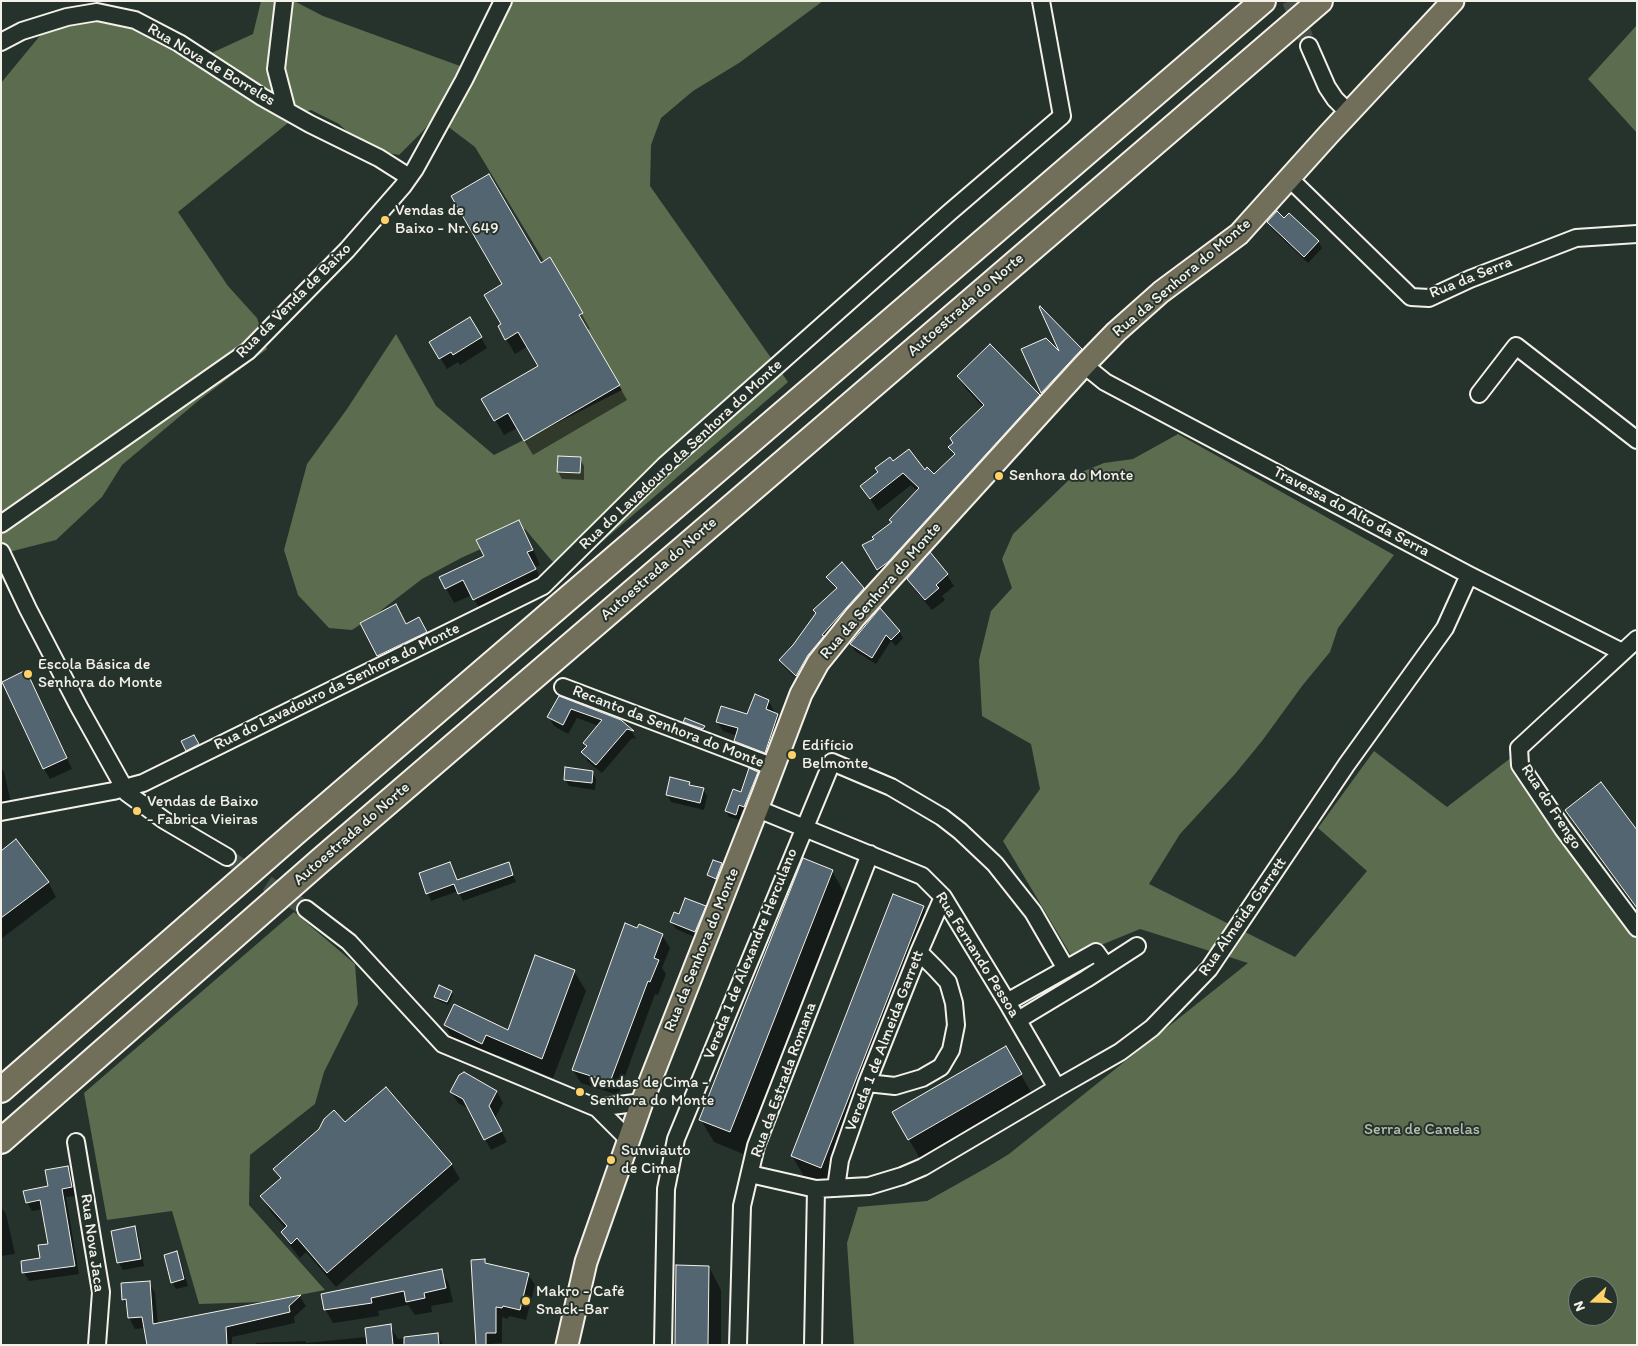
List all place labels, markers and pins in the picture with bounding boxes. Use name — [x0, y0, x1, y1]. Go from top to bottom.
place label: Vendas de Baixo - Nr. 649 — [395, 201, 499, 239]
marker: Vendas de Baixo - Nr. 649 — [379, 214, 391, 226]
place label: Senhora do Monte — [1009, 466, 1133, 486]
marker: Senhora do Monte — [993, 470, 1005, 482]
place label: Escola Básica de Senhora do Monte — [38, 655, 162, 693]
marker: Escola Básica de Senhora do Monte — [22, 668, 34, 680]
place label: Edifício Belmonte — [802, 736, 868, 774]
marker: Edifício Belmonte — [786, 749, 798, 761]
place label: Vendas de Baixo - Fabrica Vieiras — [147, 792, 258, 830]
marker: Vendas de Baixo - Fabrica Vieiras — [131, 805, 143, 817]
place label: Vendas de Cima - Senhora do Monte — [590, 1073, 714, 1111]
marker: Vendas de Cima - Senhora do Monte — [574, 1086, 586, 1098]
place label: Sunviauto de Cima — [621, 1141, 691, 1179]
marker: Sunviauto de Cima — [605, 1154, 617, 1166]
place label: Makro - Café Snack-Bar — [536, 1282, 625, 1320]
marker: Makro - Café Snack-Bar — [520, 1295, 532, 1307]

